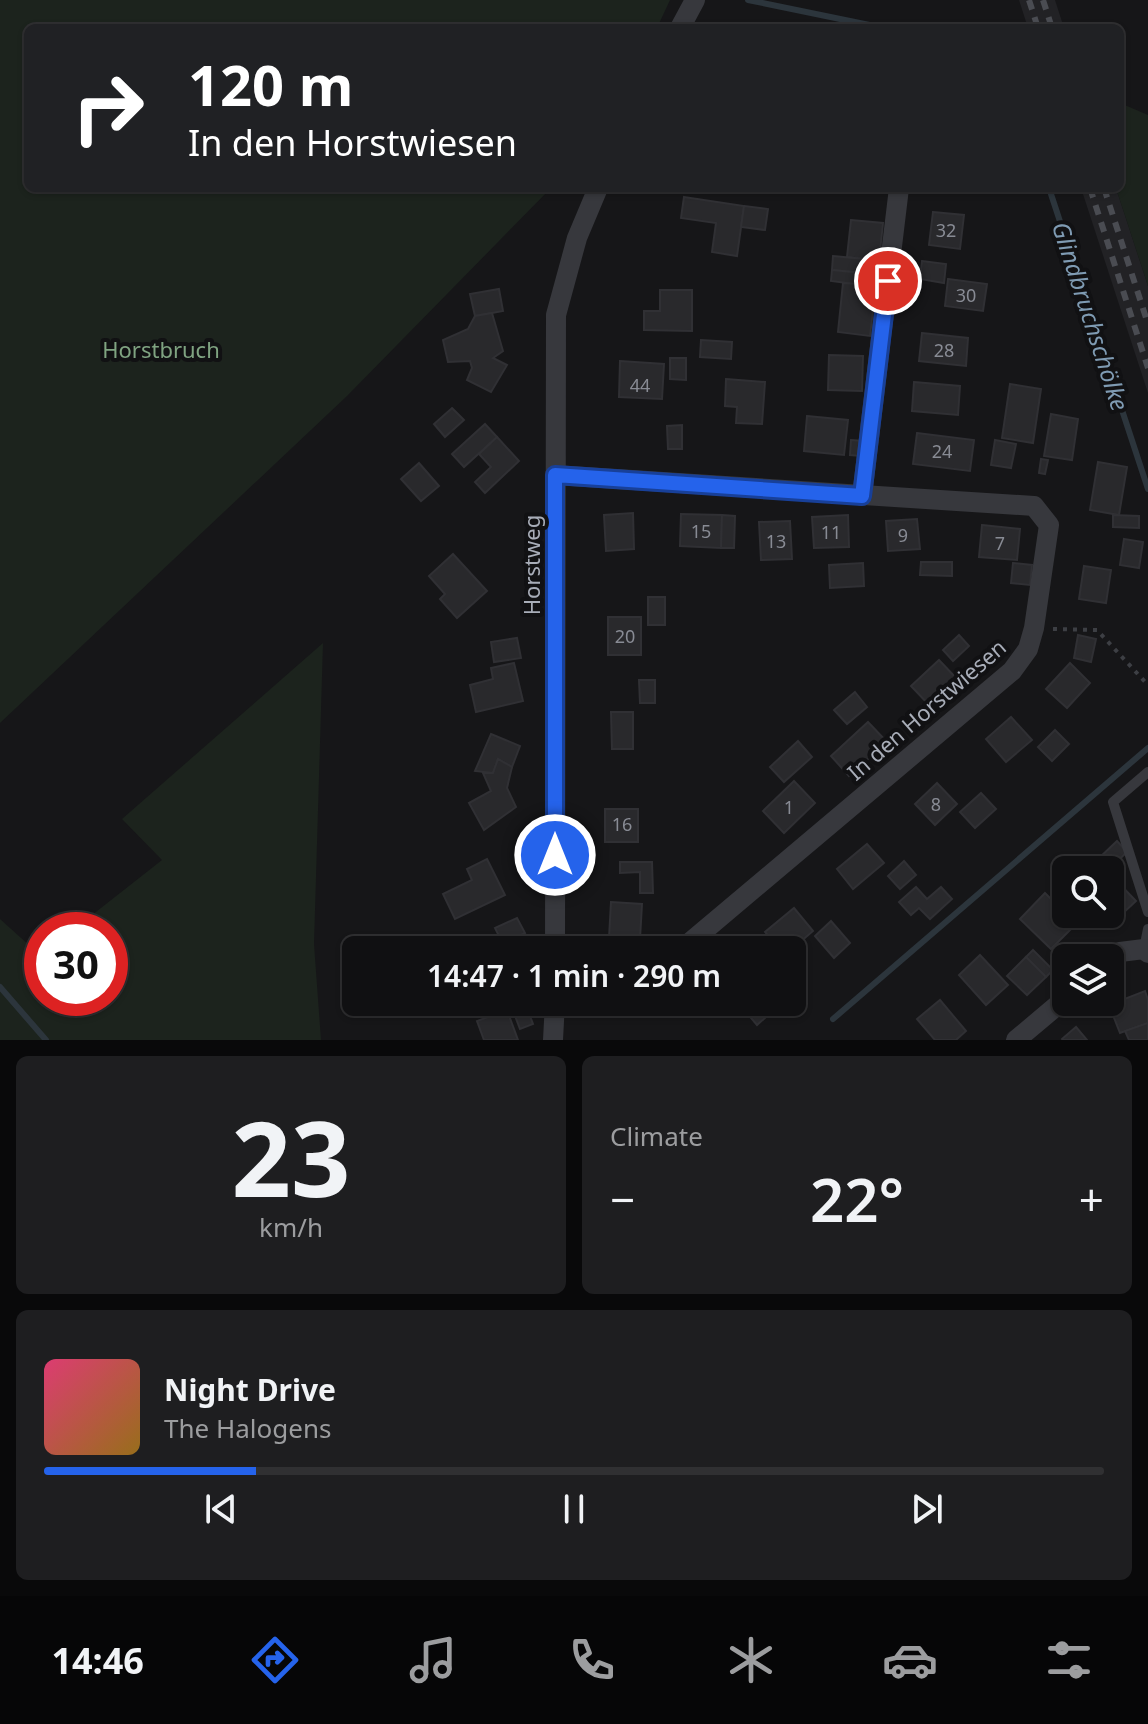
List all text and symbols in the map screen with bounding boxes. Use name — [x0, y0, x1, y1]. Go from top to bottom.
text: 120 m — [188, 46, 353, 122]
icon: right — [56, 56, 160, 160]
text: In den Horstwiesen — [188, 118, 517, 167]
water label: Glindbruchschölke — [1045, 217, 1137, 415]
house number: 32 — [936, 218, 956, 242]
pin — [854, 247, 922, 315]
icon: arrive — [866, 259, 910, 303]
house number: 30 — [956, 283, 976, 307]
park label: Horstbruch — [102, 334, 220, 364]
house number: 28 — [934, 338, 954, 362]
house number: 44 — [630, 373, 650, 397]
house number: 24 — [932, 439, 952, 463]
street label: Horstweg — [516, 515, 546, 615]
house number: 15 — [691, 519, 711, 543]
house number: 11 — [821, 520, 841, 544]
house number: 9 — [898, 523, 908, 547]
house number: 13 — [766, 529, 786, 553]
house number: 7 — [995, 531, 1005, 555]
house number: 20 — [615, 624, 635, 648]
street label: In den Horstwiesen — [840, 632, 1012, 786]
house number: 8 — [931, 792, 941, 816]
house number: 1 — [784, 795, 794, 819]
house number: 16 — [612, 812, 632, 836]
position arrow — [513, 813, 597, 897]
map controls — [1052, 856, 1124, 1016]
button: search — [1052, 856, 1124, 928]
speed limit sign: 30 — [24, 912, 128, 1016]
button: layers — [1052, 944, 1124, 1016]
text: 14:47 · 1 min · 290 m — [427, 955, 721, 996]
text: 23 — [232, 1086, 350, 1227]
text: Climate — [610, 1118, 703, 1154]
text: 22° — [810, 1158, 904, 1240]
text: − — [610, 1169, 635, 1229]
text: + — [1079, 1169, 1104, 1229]
text: km/h — [259, 1209, 323, 1245]
text: Night Drive — [164, 1369, 336, 1410]
text: The Halogens — [164, 1410, 331, 1446]
icon: previous — [199, 1487, 243, 1531]
icon: pause — [552, 1487, 596, 1531]
icon: next — [905, 1487, 949, 1531]
icon: directions — [247, 1632, 303, 1688]
icon: music — [405, 1632, 461, 1688]
icon: phone — [564, 1632, 620, 1688]
icon: climate — [723, 1632, 779, 1688]
icon: car — [882, 1632, 938, 1688]
icon: filters — [1041, 1632, 1097, 1688]
text: 14:46 — [51, 1636, 144, 1685]

